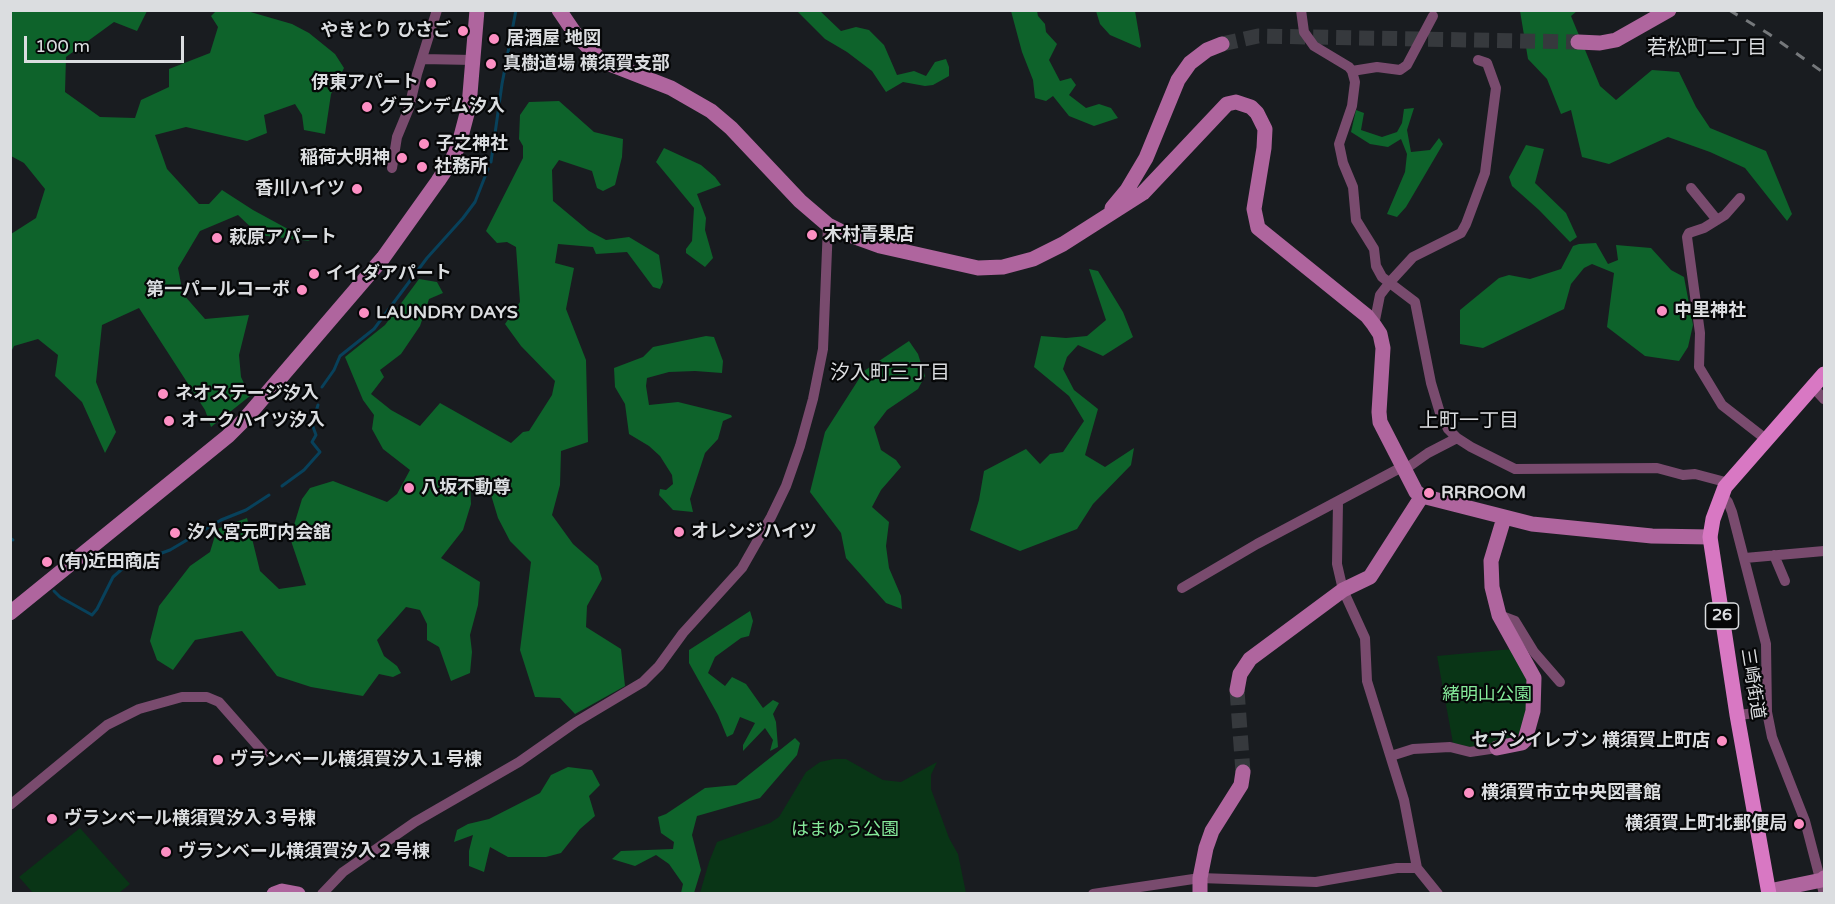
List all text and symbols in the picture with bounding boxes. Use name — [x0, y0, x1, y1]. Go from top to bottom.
place label: やきとり ひさご — [320, 20, 451, 42]
scale bar — [27, 24, 188, 62]
marker: やきとり ひさご — [456, 24, 470, 38]
place label: 居酒屋 地図 — [506, 28, 601, 50]
marker: 居酒屋 地図 — [487, 32, 501, 46]
text: 100 m — [35, 35, 90, 57]
district label: 若松町二丁目 — [1647, 37, 1767, 61]
place label: 真樹道場 横須賀支部 — [503, 53, 670, 75]
marker: 真樹道場 横須賀支部 — [484, 57, 498, 71]
place label: 伊東アパート — [311, 72, 419, 94]
marker: 伊東アパート — [424, 76, 438, 90]
place label: グランデム汐入 — [379, 96, 505, 118]
marker: グランデム汐入 — [360, 100, 374, 114]
place label: 子之神社 — [436, 133, 508, 155]
marker: 子之神社 — [417, 137, 431, 151]
place label: 稲荷大明神 — [300, 147, 390, 169]
marker: 稲荷大明神 — [395, 151, 409, 165]
place label: 社務所 — [434, 156, 488, 178]
marker: 社務所 — [415, 160, 429, 174]
place label: 香川ハイツ — [255, 178, 345, 200]
marker: 香川ハイツ — [350, 182, 364, 196]
place label: 木村青果店 — [824, 224, 914, 246]
place label: 萩原アパート — [229, 227, 337, 249]
marker: 木村青果店 — [805, 228, 819, 242]
marker: 萩原アパート — [210, 231, 224, 245]
place label: イイダアパート — [326, 263, 452, 285]
marker: イイダアパート — [307, 267, 321, 281]
place label: 第一パールコーポ — [146, 279, 290, 301]
marker: 第一パールコーポ — [295, 283, 309, 297]
place label: 中里神社 — [1674, 300, 1746, 322]
place label: LAUNDRY DAYS — [376, 302, 518, 324]
marker: 中里神社 — [1655, 304, 1669, 318]
marker: LAUNDRY DAYS — [357, 306, 371, 320]
district label: 汐入町三丁目 — [830, 362, 950, 386]
place label: ネオステージ汐入 — [175, 383, 319, 405]
marker: ネオステージ汐入 — [156, 387, 170, 401]
place label: オークハイツ汐入 — [181, 410, 325, 432]
district label: 上町一丁目 — [1419, 410, 1519, 434]
marker: オークハイツ汐入 — [162, 414, 176, 428]
place label: 八坂不動尊 — [421, 477, 511, 499]
marker: 八坂不動尊 — [402, 481, 416, 495]
place label: RRROOM — [1441, 482, 1526, 504]
marker: RRROOM — [1422, 486, 1436, 500]
place label: オレンジハイツ — [691, 521, 817, 543]
place label: 汐入宮元町内会舘 — [187, 522, 331, 544]
marker: オレンジハイツ — [672, 525, 686, 539]
marker: 汐入宮元町内会舘 — [168, 526, 182, 540]
place label: (有)近田商店 — [59, 551, 160, 573]
marker: (有)近田商店 — [40, 555, 54, 569]
road number: 26 — [1706, 603, 1738, 629]
street label: 三崎街道 — [1736, 647, 1768, 721]
park label: 緒明山公園 — [1442, 684, 1532, 706]
place label: セブンイレブン 横須賀上町店 — [1471, 730, 1710, 752]
marker: セブンイレブン 横須賀上町店 — [1715, 734, 1729, 748]
place label: ヴランベール横須賀汐入１号棟 — [230, 749, 482, 771]
marker: ヴランベール横須賀汐入１号棟 — [211, 753, 225, 767]
place label: 横須賀市立中央図書館 — [1481, 782, 1661, 804]
marker: 横須賀市立中央図書館 — [1462, 786, 1476, 800]
place label: ヴランベール横須賀汐入３号棟 — [64, 808, 316, 830]
marker: ヴランベール横須賀汐入３号棟 — [45, 812, 59, 826]
place label: 横須賀上町北郵便局 — [1625, 813, 1787, 835]
marker: 横須賀上町北郵便局 — [1792, 817, 1806, 831]
park label: はまゆう公園 — [791, 819, 899, 841]
place label: ヴランベール横須賀汐入２号棟 — [178, 841, 430, 863]
marker: ヴランベール横須賀汐入２号棟 — [159, 845, 173, 859]

